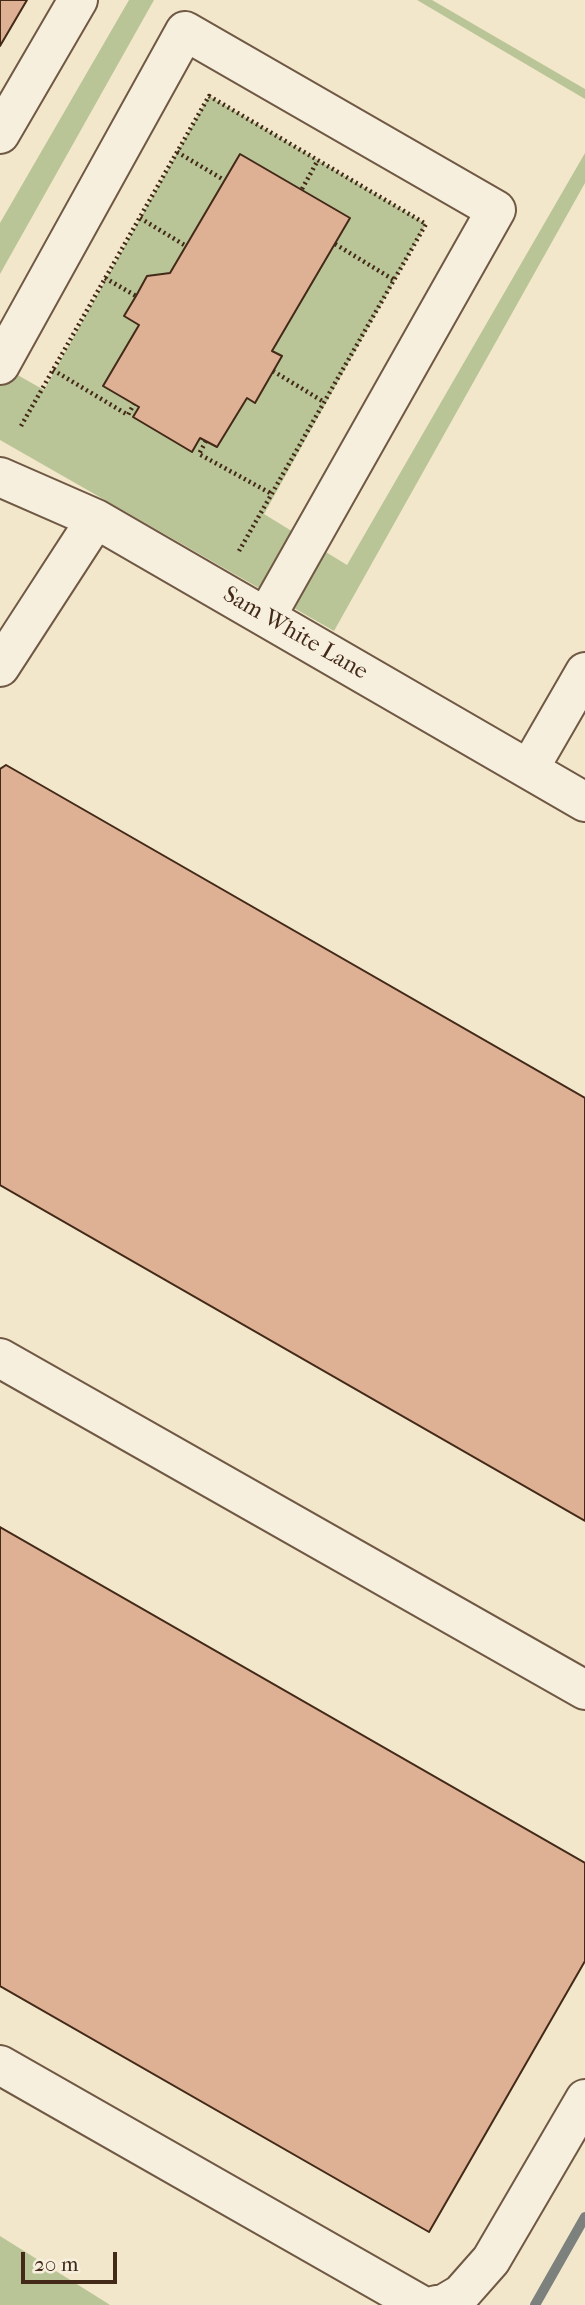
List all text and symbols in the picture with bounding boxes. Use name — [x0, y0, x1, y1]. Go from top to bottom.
street label: Sam White Lane — [218, 581, 372, 687]
scale bar — [24, 2238, 121, 2282]
text: 20 m — [34, 2252, 78, 2276]

